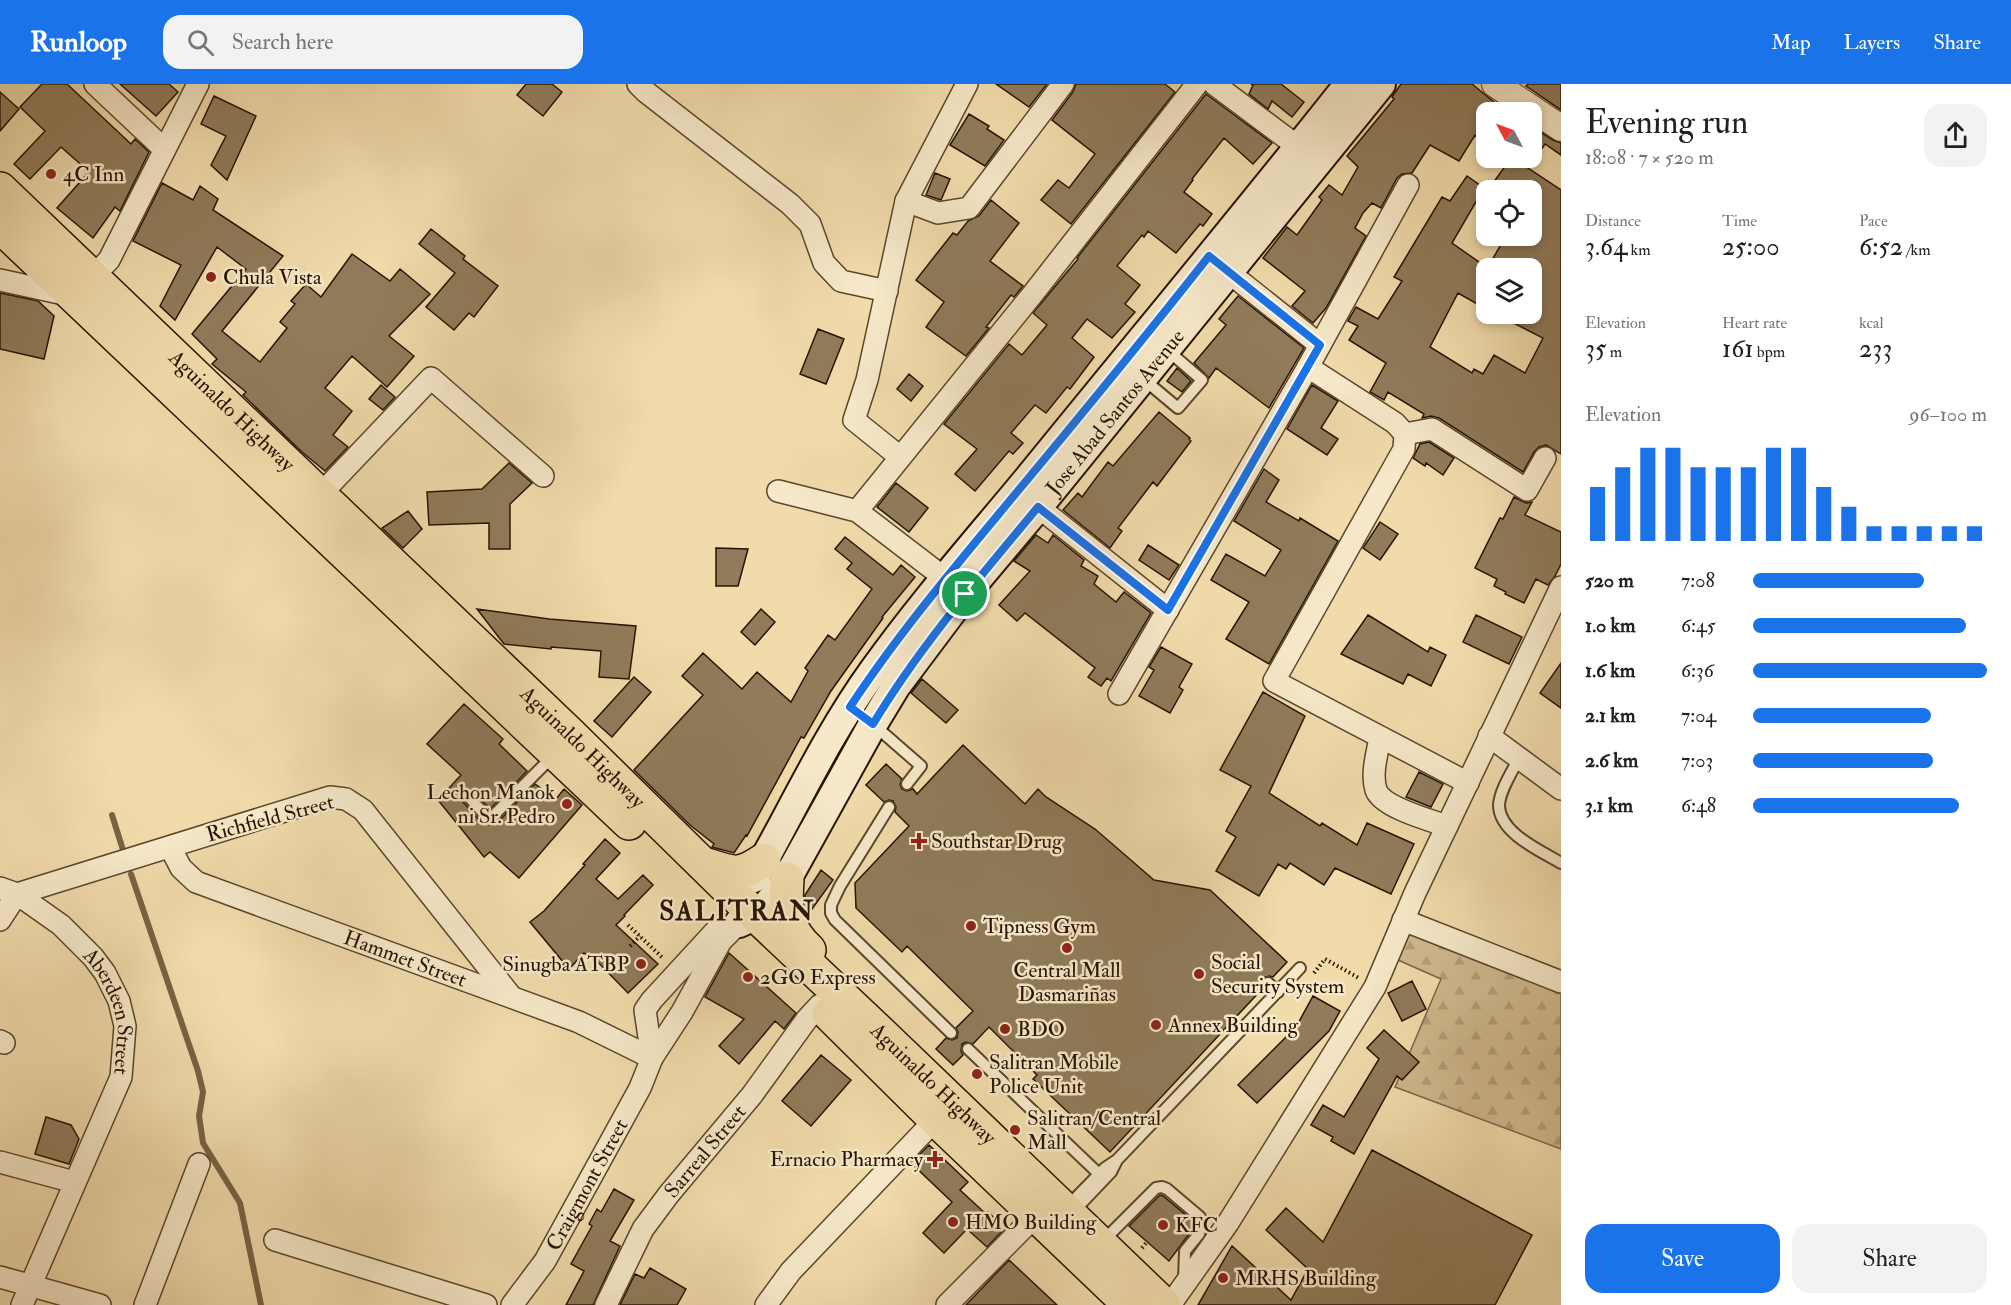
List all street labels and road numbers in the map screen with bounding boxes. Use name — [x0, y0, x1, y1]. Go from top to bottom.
street label: Jose Abad Santos Avenue — [1039, 324, 1191, 502]
street label: Aguinaldo Highway — [162, 344, 301, 478]
street label: Aguinaldo Highway — [513, 680, 651, 815]
street label: Richfield Street — [203, 788, 337, 848]
street label: Hammet Street — [340, 924, 470, 994]
street label: Aberdeen Street — [77, 941, 138, 1076]
street label: Aguinaldo Highway — [864, 1017, 1002, 1151]
street label: Sarreal Street — [658, 1099, 752, 1204]
street label: Craigmont Street — [540, 1114, 635, 1256]

